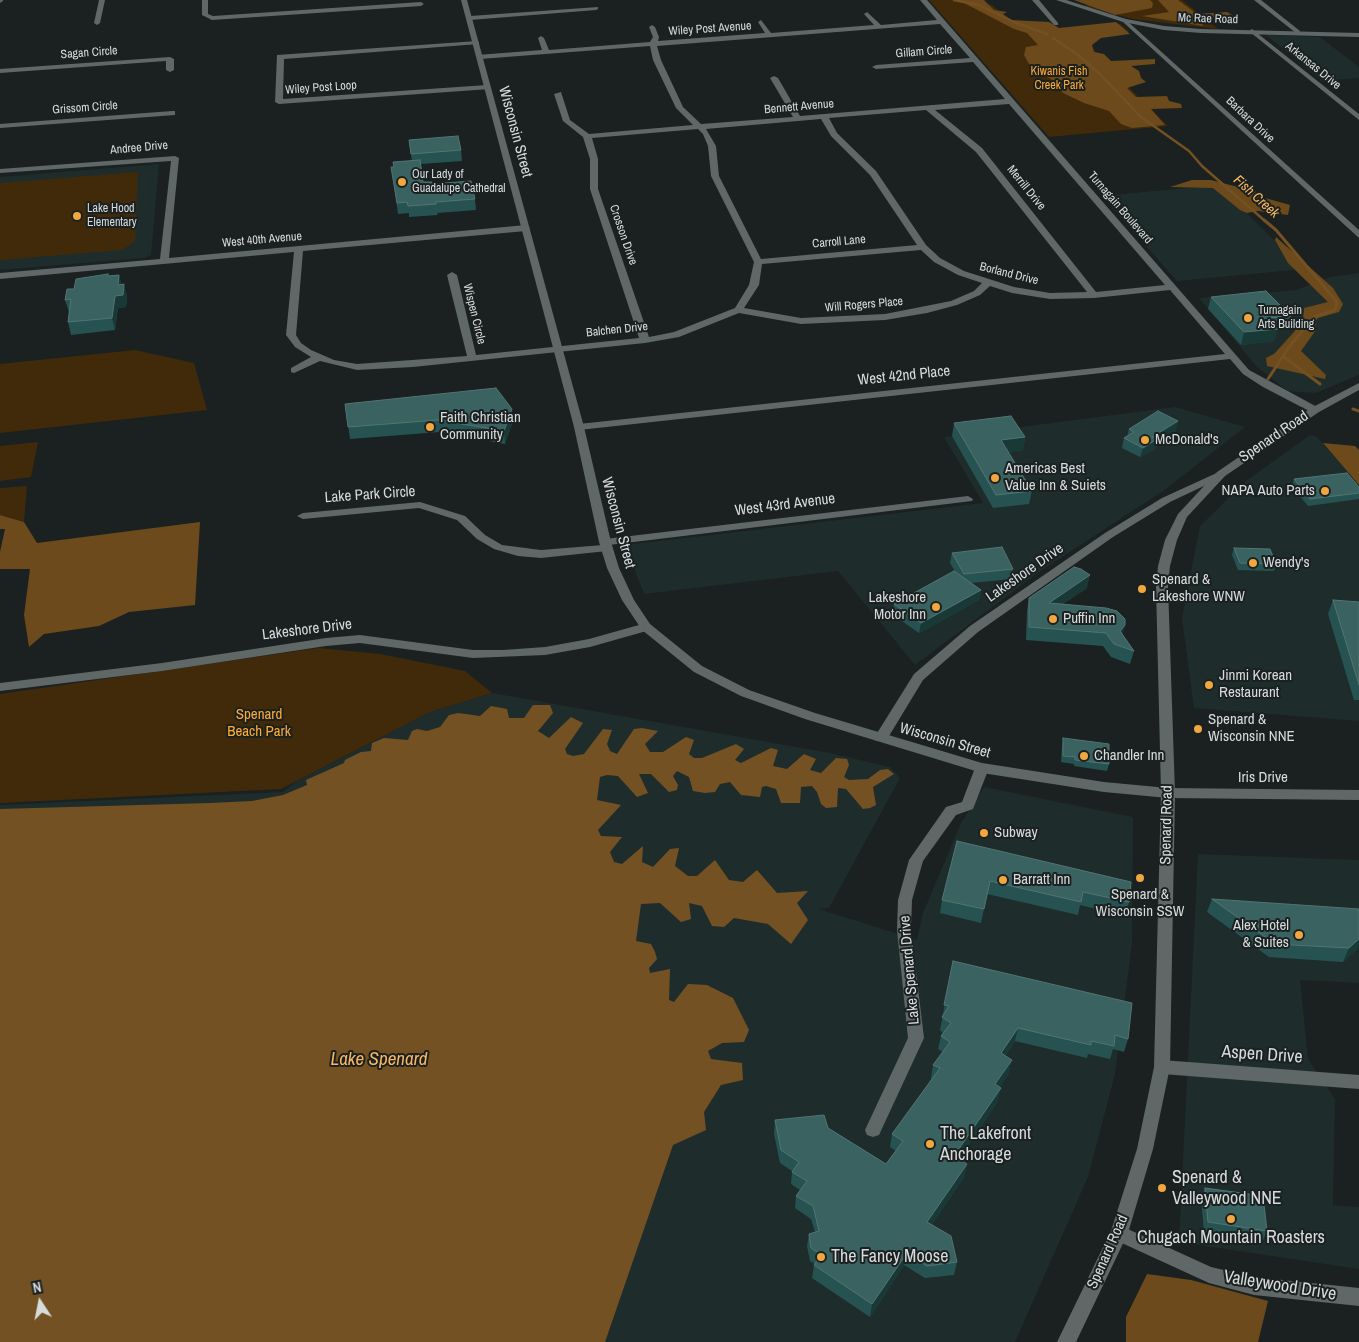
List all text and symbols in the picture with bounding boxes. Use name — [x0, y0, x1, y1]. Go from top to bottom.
street label: Mc Rae Road — [1178, 11, 1238, 27]
street label: Wiley Post Avenue — [668, 19, 752, 39]
street label: Arkansas Drive — [1282, 39, 1344, 93]
street label: Gillam Circle — [895, 43, 953, 61]
street label: Sagan Circle — [60, 44, 118, 62]
park label: Kiwanis Fish Creek Park — [1031, 65, 1087, 93]
street label: Wiley Post Loop — [285, 78, 357, 98]
street label: Wisconsin Street — [494, 84, 536, 180]
street label: Barbara Drive — [1223, 94, 1277, 146]
street label: Bennett Avenue — [764, 97, 834, 117]
street label: Grissom Circle — [52, 99, 118, 117]
street label: Andree Drive — [109, 138, 169, 158]
street label: Merrill Drive — [1004, 163, 1048, 213]
place label: Our Lady of Guadalupe Cathedral — [412, 168, 506, 196]
street label: Turnagain Boulevard — [1085, 169, 1155, 247]
water label: Fish Creek — [1230, 172, 1282, 222]
marker: Our Lady of Guadalupe Cathedral — [396, 176, 408, 188]
place label: Lake Hood Elementary — [87, 202, 137, 230]
street label: Crosson Drive — [606, 203, 640, 267]
marker: Lake Hood Elementary — [71, 210, 83, 222]
street label: West 40th Avenue — [221, 229, 303, 251]
street label: Carroll Lane — [812, 232, 866, 252]
street label: Borland Drive — [978, 260, 1040, 288]
street label: Wispen Circle — [460, 282, 488, 346]
street label: Will Rogers Place — [824, 294, 904, 316]
place label: Turnagain Arts Building — [1258, 304, 1314, 332]
marker: Turnagain Arts Building — [1242, 312, 1254, 324]
street label: Balchen Drive — [586, 320, 648, 340]
street label: West 42nd Place — [857, 362, 951, 390]
street label: Spenard Road — [1236, 407, 1312, 467]
place label: Faith Christian Community — [440, 409, 521, 444]
marker: Faith Christian Community — [424, 421, 436, 433]
place label: McDonald's — [1155, 431, 1219, 449]
marker: McDonald's — [1139, 434, 1151, 446]
place label: Americas Best Value Inn & Suiets — [1005, 460, 1106, 495]
marker: Americas Best Value Inn & Suiets — [989, 472, 1001, 484]
street label: Wisconsin Street — [597, 475, 639, 571]
place label: NAPA Auto Parts — [1222, 482, 1315, 500]
street label: Lake Park Circle — [324, 483, 416, 507]
marker: NAPA Auto Parts — [1319, 485, 1331, 497]
street label: West 43rd Avenue — [734, 490, 836, 520]
street label: Lakeshore Drive — [983, 540, 1067, 606]
place label: Wendy's — [1263, 554, 1310, 572]
marker: Wendy's — [1247, 557, 1259, 569]
place label: Spenard & Lakeshore WNW — [1152, 571, 1245, 606]
marker: Spenard & Lakeshore WNW — [1136, 583, 1148, 595]
place label: Lakeshore Motor Inn — [869, 589, 926, 624]
marker: Lakeshore Motor Inn — [930, 601, 942, 613]
place label: Puffin Inn — [1063, 610, 1115, 628]
marker: Puffin Inn — [1047, 613, 1059, 625]
street label: Lakeshore Drive — [261, 616, 353, 644]
place label: Jinmi Korean Restaurant — [1219, 667, 1292, 702]
marker: Jinmi Korean Restaurant — [1203, 679, 1215, 691]
park label: Spenard Beach Park — [227, 706, 291, 741]
place label: Spenard & Wisconsin NNE — [1208, 711, 1295, 746]
street label: Wisconsin Street — [898, 719, 992, 763]
marker: Spenard & Wisconsin NNE — [1192, 723, 1204, 735]
place label: Chandler Inn — [1094, 747, 1164, 765]
marker: Chandler Inn — [1078, 750, 1090, 762]
street label: Iris Drive — [1238, 769, 1288, 787]
street label: Spenard Road — [1157, 785, 1177, 865]
place label: Subway — [994, 824, 1038, 842]
marker: Subway — [978, 827, 990, 839]
place label: Barratt Inn — [1013, 871, 1070, 889]
marker: Spenard & Wisconsin SSW — [1134, 872, 1146, 884]
marker: Barratt Inn — [997, 874, 1009, 886]
place label: Spenard & Wisconsin SSW — [1096, 886, 1184, 921]
street label: Lake Spenard Drive — [896, 915, 924, 1025]
place label: Alex Hotel & Suites — [1233, 917, 1289, 952]
marker: Alex Hotel & Suites — [1293, 929, 1305, 941]
street label: Aspen Drive — [1221, 1041, 1303, 1069]
water label: Lake Spenard — [330, 1049, 428, 1071]
place label: The Lakefront Anchorage — [940, 1123, 1031, 1166]
marker: The Lakefront Anchorage — [924, 1138, 936, 1150]
place label: Spenard & Valleywood NNE — [1172, 1167, 1282, 1210]
marker: Spenard & Valleywood NNE — [1156, 1182, 1168, 1194]
street label: Spenard Road — [1084, 1212, 1132, 1292]
marker: Chugach Mountain Roasters — [1225, 1213, 1237, 1225]
place label: Chugach Mountain Roasters — [1137, 1227, 1325, 1249]
place label: The Fancy Moose — [831, 1246, 948, 1268]
marker: The Fancy Moose — [815, 1251, 827, 1263]
street label: Valleywood Drive — [1222, 1266, 1338, 1306]
north arrow — [15, 1277, 65, 1327]
text: N — [31, 1278, 43, 1297]

